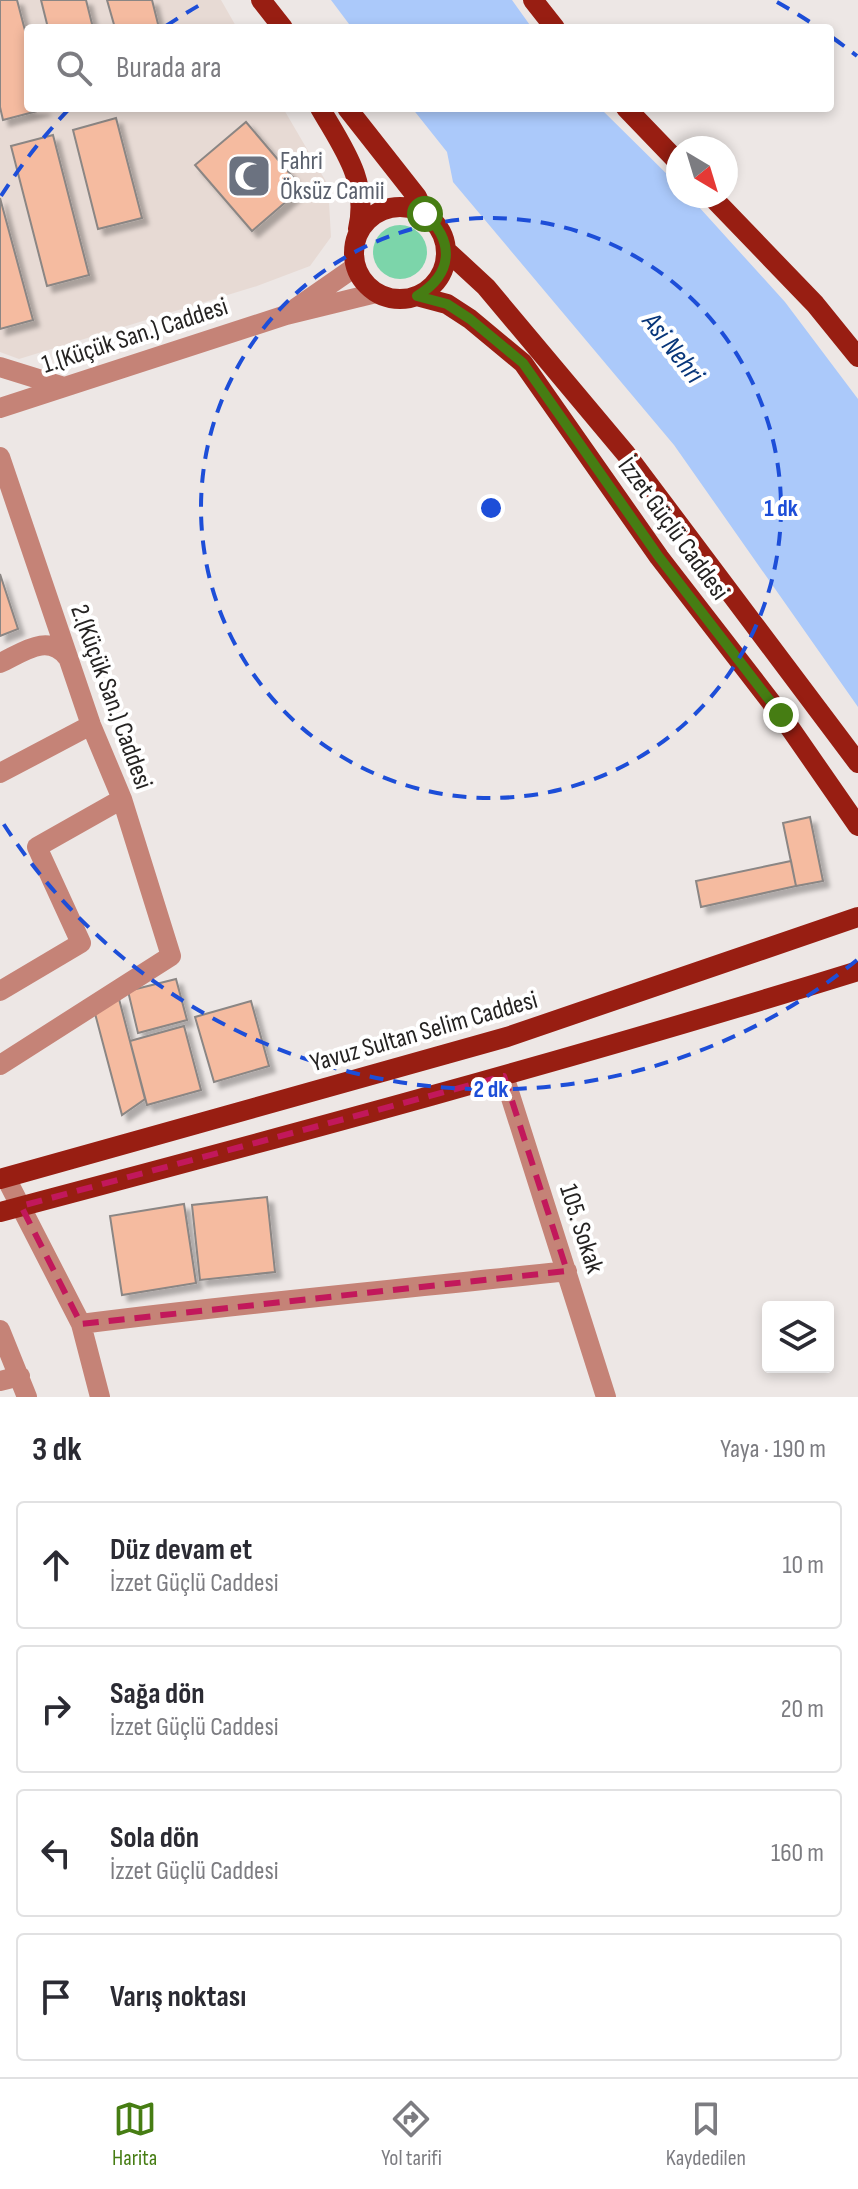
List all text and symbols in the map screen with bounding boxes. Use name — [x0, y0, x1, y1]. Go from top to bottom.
search box — [24, 24, 834, 112]
icon: search — [52, 46, 96, 90]
text: Burada ara — [116, 50, 222, 86]
north arrow — [666, 136, 738, 208]
place label: Fahri Öksüz Camii — [280, 146, 385, 207]
mosque icon: Fahri Öksüz Camii — [225, 152, 273, 200]
route start — [407, 196, 443, 232]
street label: 1.(Küçük San.) Caddesi — [38, 291, 232, 381]
water label: Asi Nehri — [635, 305, 711, 391]
street label: İzzet Güçlü Caddesi — [611, 452, 735, 606]
centre of rings — [477, 494, 505, 522]
text: 1 dk — [764, 494, 798, 523]
street label: 2.(Küçük San.) Caddesi — [63, 600, 159, 794]
route end — [763, 697, 799, 733]
street label: Yavuz Sultan Selim Caddesi — [307, 985, 541, 1079]
text: 2 dk — [474, 1075, 508, 1104]
street label: 105. Sokak — [552, 1180, 610, 1278]
map controls — [762, 1301, 834, 1373]
button: layers — [762, 1301, 834, 1373]
text: 3 dk — [32, 1429, 82, 1470]
text: Yaya · 190 m — [720, 1434, 826, 1465]
text: Düz devam et — [110, 1532, 252, 1568]
icon: ahead — [34, 1543, 78, 1587]
text: 10 m — [782, 1550, 824, 1581]
text: İzzet Güçlü Caddesi — [110, 1568, 279, 1599]
text: Sağa dön — [110, 1676, 205, 1712]
icon: right — [34, 1687, 78, 1731]
text: 20 m — [781, 1694, 824, 1725]
text: İzzet Güçlü Caddesi — [110, 1712, 279, 1743]
text: Sola dön — [110, 1820, 199, 1856]
icon: left — [34, 1831, 78, 1875]
text: 160 m — [771, 1838, 824, 1869]
text: İzzet Güçlü Caddesi — [110, 1856, 279, 1887]
icon: arrive — [34, 1975, 78, 2019]
text: Varış noktası — [110, 1979, 246, 2015]
tab: Harita — [112, 2097, 157, 2172]
tab: Yol tarifi — [381, 2097, 442, 2172]
tab: Kaydedilen — [666, 2097, 746, 2172]

